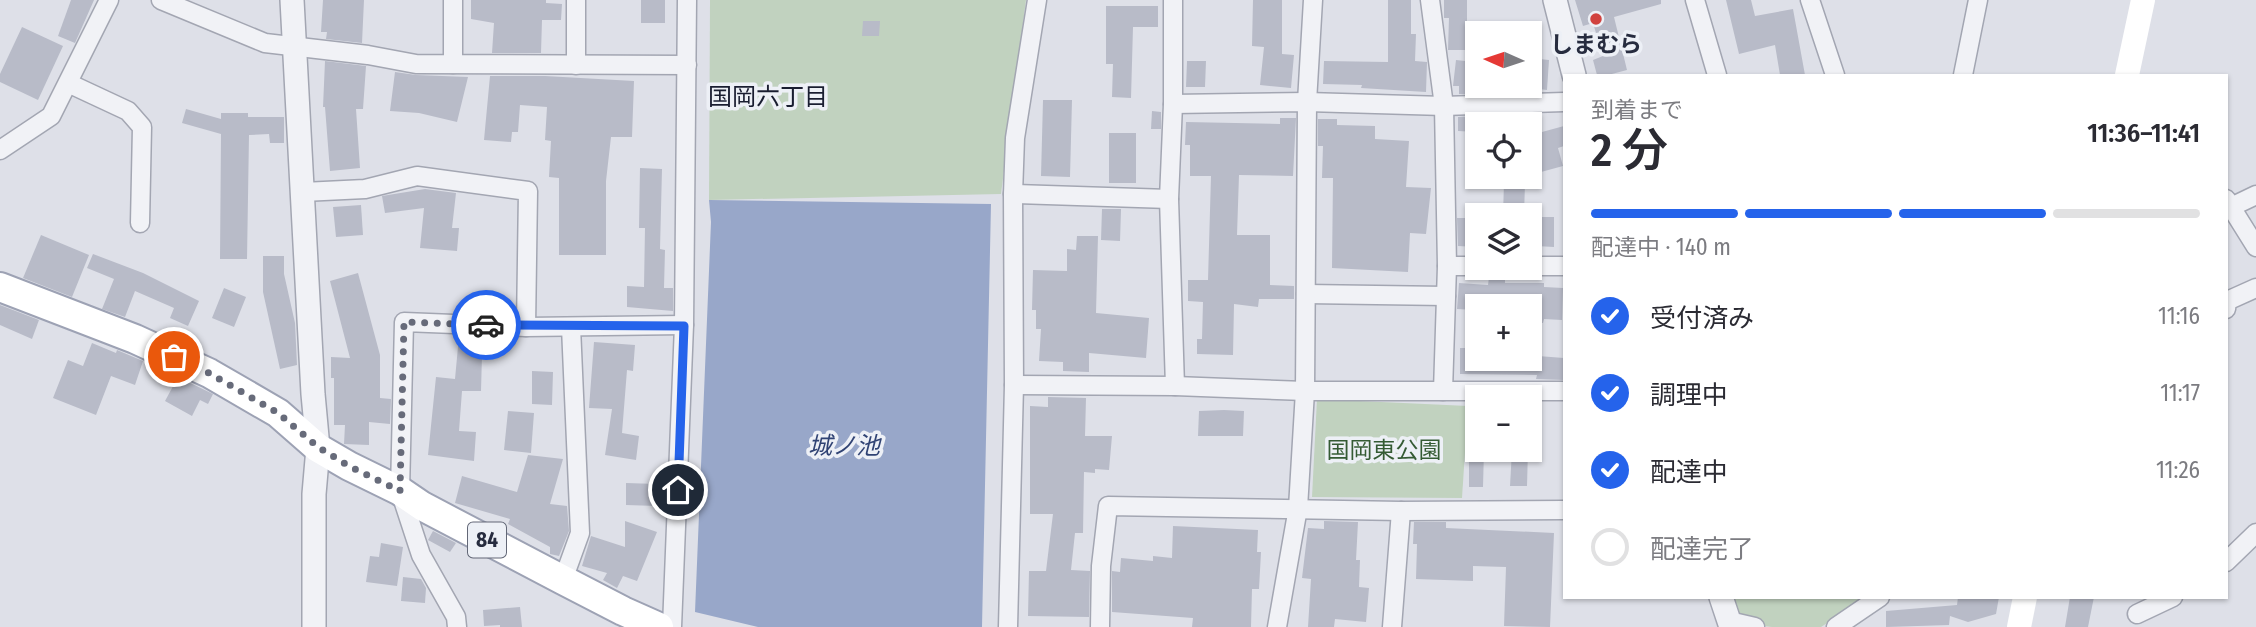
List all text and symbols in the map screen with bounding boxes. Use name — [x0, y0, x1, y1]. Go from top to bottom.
marker: しまむら — [1588, 11, 1604, 27]
north arrow — [1465, 21, 1542, 98]
map controls — [1465, 21, 1542, 462]
place label: しまむら — [1550, 30, 1642, 58]
district label: 国岡六丁目 — [708, 83, 828, 111]
text: 到着まで — [1591, 96, 1683, 124]
button: locate — [1465, 112, 1542, 189]
text: 11:36–11:41 — [2087, 118, 2200, 149]
text: 2 分 — [1591, 123, 1668, 178]
button: layers — [1465, 203, 1542, 280]
text: 配達中 · 140 m — [1591, 233, 1731, 261]
courier — [451, 290, 521, 360]
button: + — [1465, 294, 1542, 371]
icon: check — [1591, 297, 1629, 335]
text: 11:16 — [2158, 302, 2200, 330]
text: 受付済み — [1650, 303, 1754, 334]
icon: car — [467, 306, 505, 344]
pin — [144, 327, 204, 387]
icon: bag — [155, 338, 193, 376]
icon: check — [1591, 374, 1629, 412]
text: 11:17 — [2160, 379, 2200, 407]
text: 調理中 — [1650, 380, 1728, 411]
button: − — [1465, 385, 1542, 462]
water label: 城ノ池 — [808, 432, 882, 460]
park label: 国岡東公園 — [1327, 436, 1442, 464]
icon: check — [1591, 451, 1629, 489]
text: 11:26 — [2156, 456, 2200, 484]
text: 配達中 — [1650, 457, 1728, 488]
pin — [648, 460, 708, 520]
icon: home — [659, 471, 697, 509]
road number: 84 — [468, 522, 506, 558]
text: 配達完了 — [1650, 534, 1754, 565]

